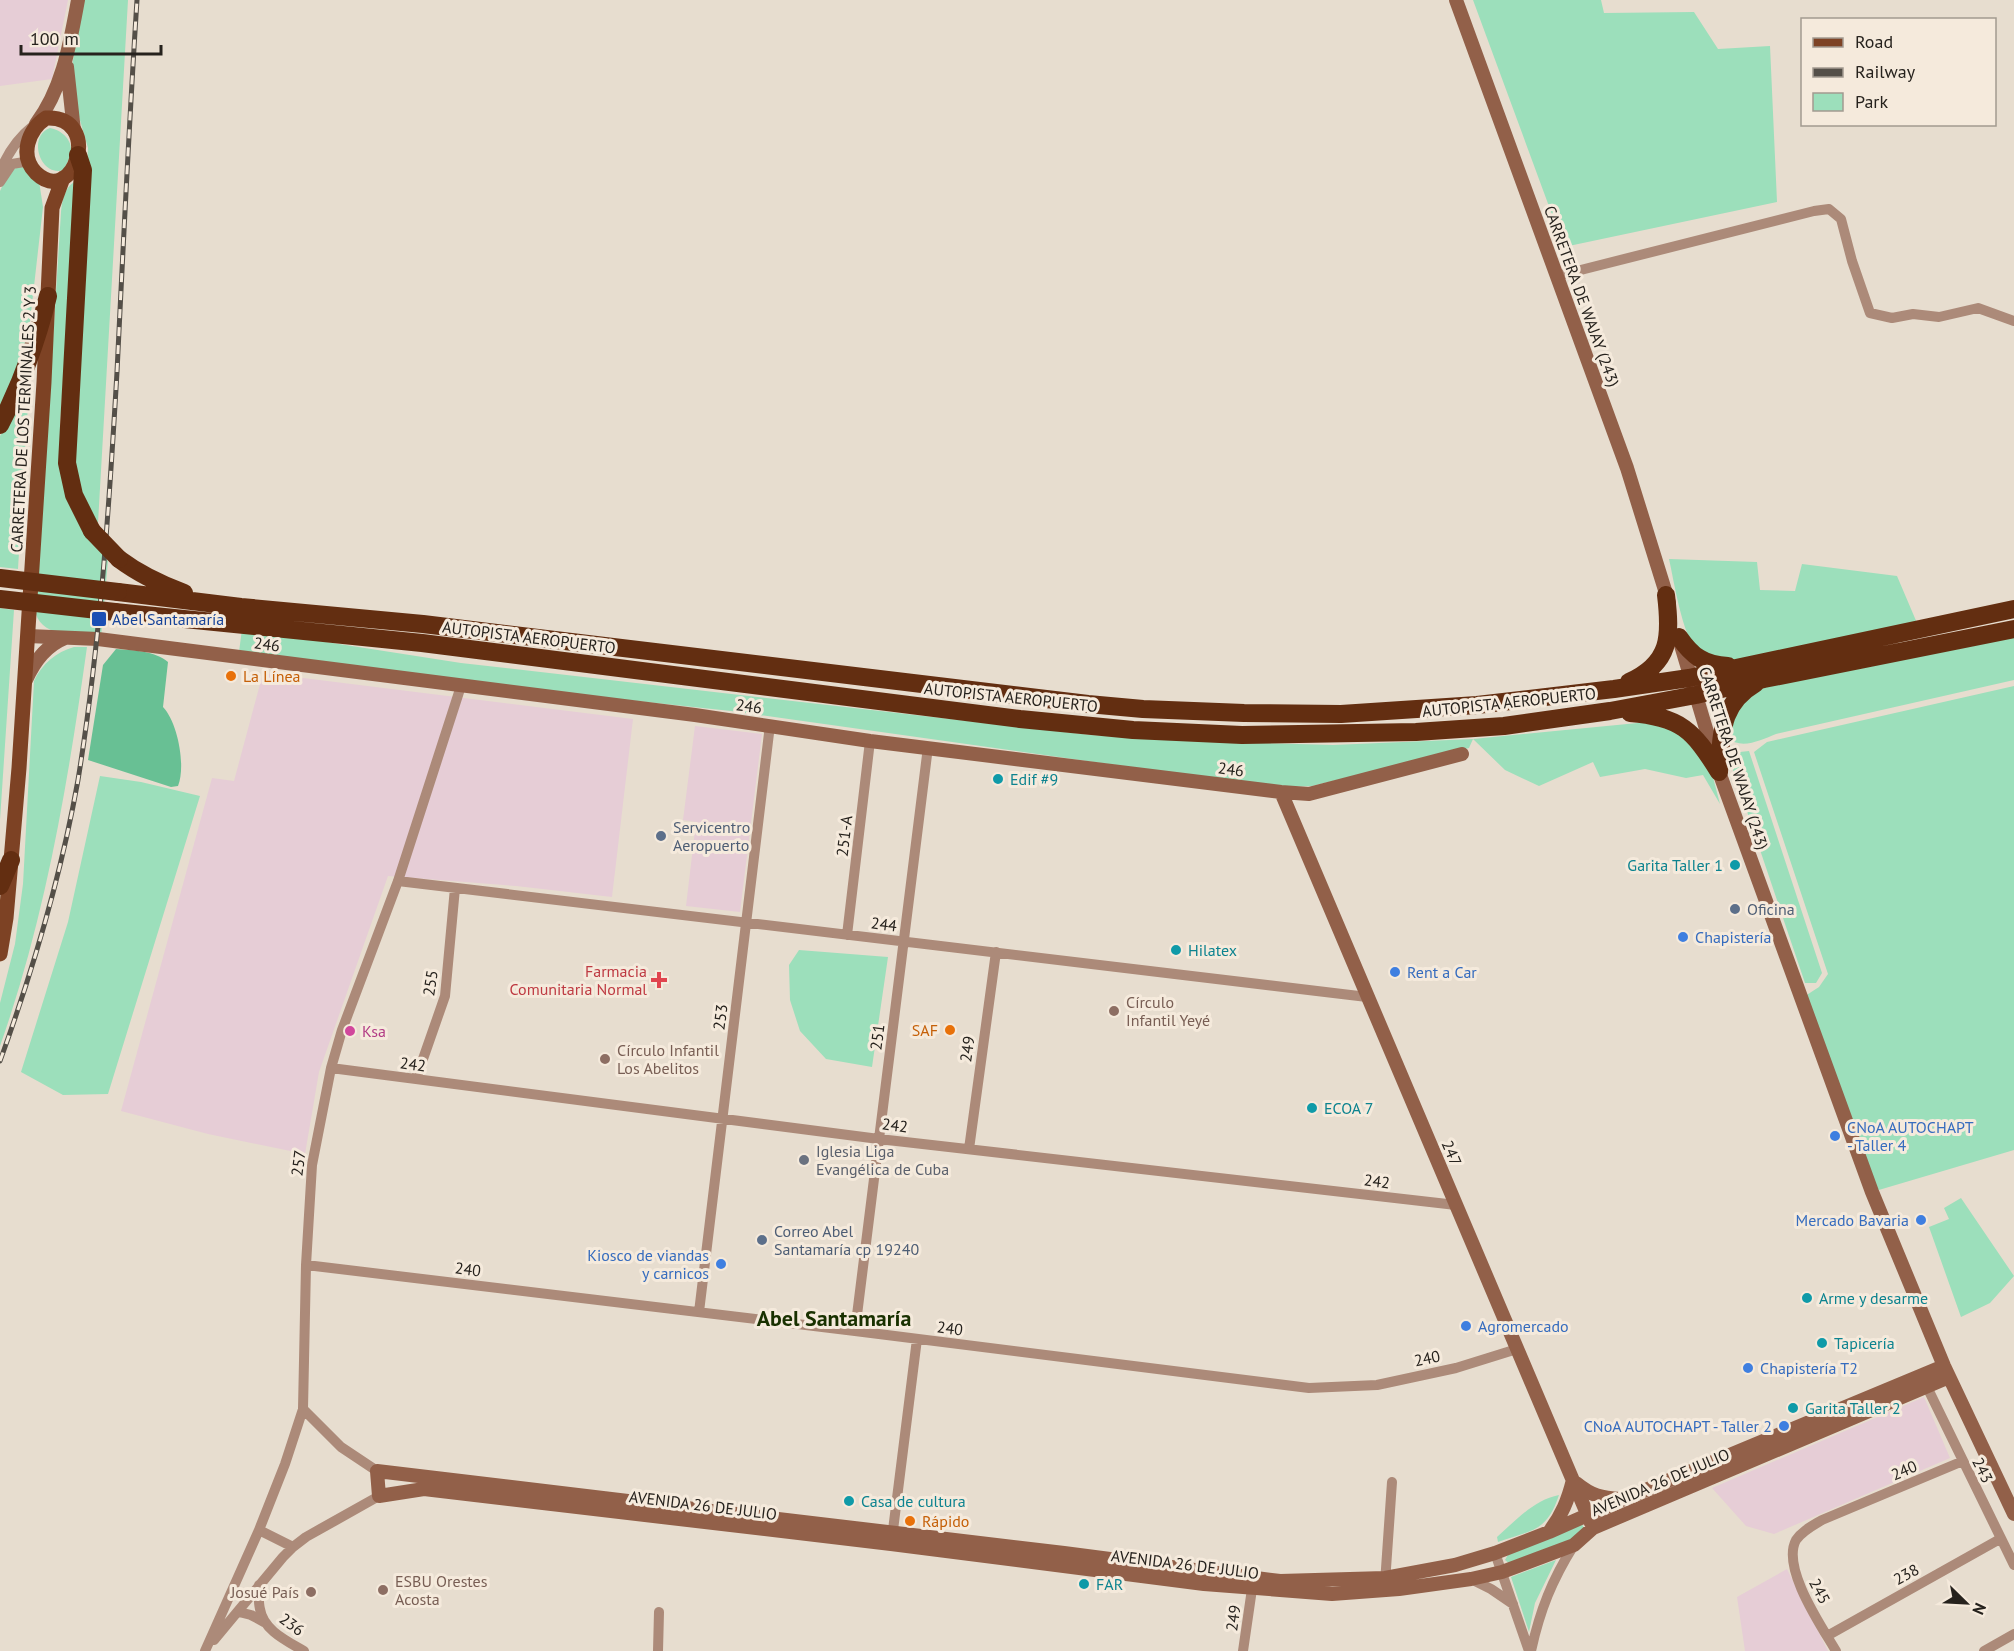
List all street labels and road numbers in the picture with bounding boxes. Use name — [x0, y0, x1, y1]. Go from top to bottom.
street label: CARRETERA DE WAJAY (243) — [1540, 203, 1624, 389]
street label: CARRETERA DE LOS TERMINALES 2 Y 3 — [6, 285, 40, 553]
street label: AUTOPISTA AEROPUERTO — [441, 616, 617, 658]
street label: 246 — [253, 632, 281, 656]
street label: CARRETERA DE WAJAY (243) — [1695, 664, 1773, 852]
street label: AUTOPISTA AEROPUERTO — [923, 678, 1099, 716]
street label: AUTOPISTA AEROPUERTO — [1421, 683, 1597, 721]
street label: 246 — [735, 694, 763, 718]
street label: 246 — [1217, 757, 1245, 781]
street label: 251-A — [832, 814, 857, 858]
street label: 244 — [870, 912, 898, 936]
street label: 255 — [418, 969, 442, 997]
street label: 253 — [708, 1003, 732, 1031]
street label: 251 — [865, 1023, 889, 1051]
street label: 249 — [955, 1035, 979, 1063]
street label: 242 — [399, 1052, 427, 1076]
street label: 242 — [881, 1113, 909, 1137]
street label: 247 — [1438, 1137, 1466, 1169]
street label: 257 — [286, 1149, 310, 1177]
street label: 242 — [1363, 1169, 1391, 1193]
street label: 240 — [454, 1257, 482, 1281]
street label: 240 — [936, 1316, 964, 1340]
street label: 240 — [1412, 1345, 1442, 1371]
street label: AVENIDA 26 DE JULIO — [1588, 1444, 1732, 1520]
street label: 243 — [1968, 1454, 1998, 1486]
street label: 240 — [1888, 1456, 1920, 1484]
street label: AVENIDA 26 DE JULIO — [628, 1486, 778, 1524]
street label: AVENIDA 26 DE JULIO — [1110, 1545, 1260, 1583]
street label: 238 — [1890, 1559, 1922, 1589]
street label: 245 — [1805, 1575, 1835, 1607]
street label: 249 — [1221, 1604, 1245, 1632]
street label: 236 — [276, 1608, 308, 1640]

